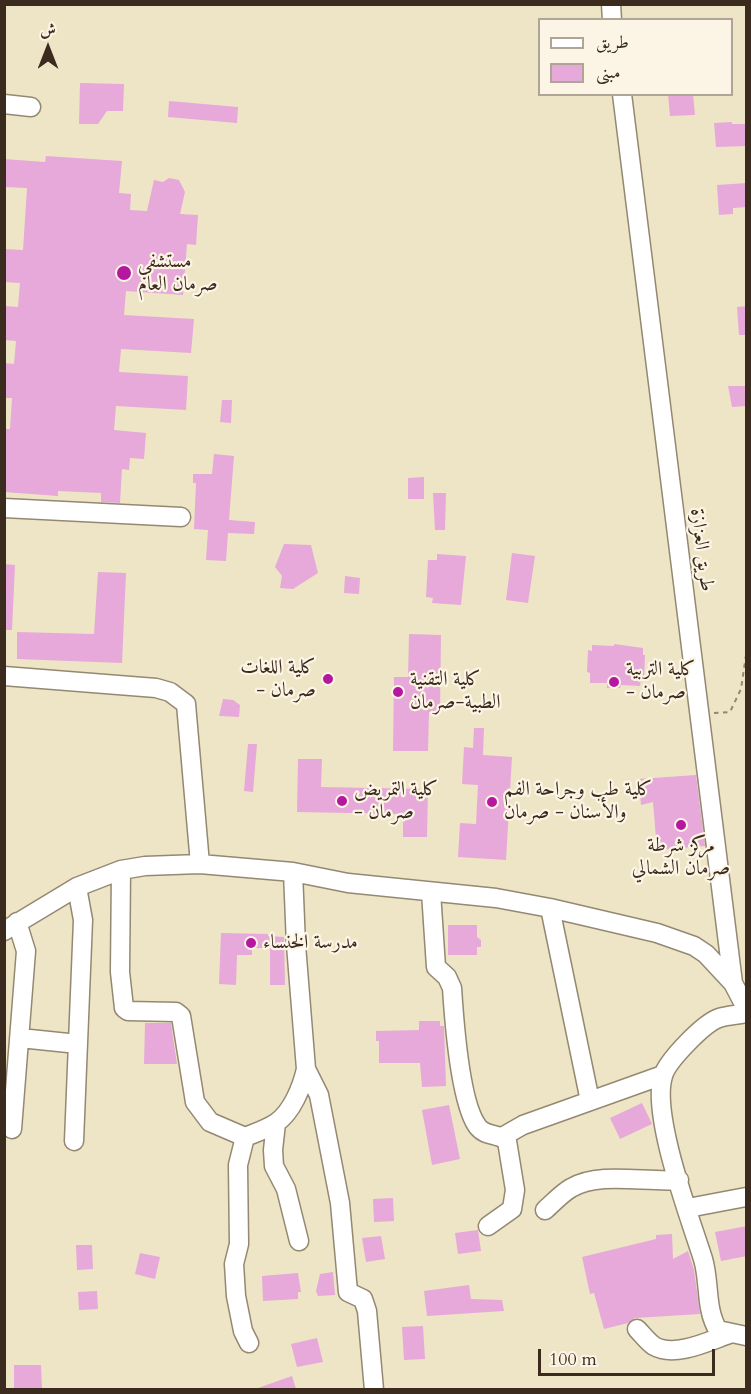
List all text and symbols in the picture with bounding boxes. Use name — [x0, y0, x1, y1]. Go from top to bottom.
north arrow — [18, 18, 78, 78]
legend — [538, 18, 733, 96]
text: ش — [40, 19, 56, 41]
text: طريق — [596, 30, 629, 55]
text: مبنى — [596, 60, 621, 85]
place label: مستشفي صرمان العام — [138, 250, 218, 297]
marker: مستشفي صرمان العام — [115, 264, 133, 282]
street label: طريق العزازة — [684, 507, 718, 593]
place label: كلية اللغات - صرمان — [240, 656, 316, 703]
place label: كلية التربية - صرمان — [626, 658, 696, 705]
place label: كلية التقنية الطبية-صرمان — [410, 668, 501, 715]
marker: كلية اللغات - صرمان — [321, 672, 335, 686]
marker: كلية التربية - صرمان — [607, 675, 621, 689]
marker: كلية التقنية الطبية-صرمان — [391, 685, 405, 699]
place label: كلية التمريض - صرمان — [354, 778, 439, 825]
place label: كلية طب وجراحة الفم والأسنان - صرمان — [504, 778, 653, 825]
marker: كلية التمريض - صرمان — [335, 794, 349, 808]
marker: كلية طب وجراحة الفم والأسنان - صرمان — [485, 795, 499, 809]
marker: مركز شرطة صرمان الشمالي — [674, 818, 688, 832]
place label: مركز شرطة صرمان الشمالي — [632, 834, 730, 881]
place label: مدرسة الخنساء — [263, 931, 358, 955]
marker: مدرسة الخنساء — [244, 936, 258, 950]
scale bar — [541, 1337, 718, 1375]
text: 100 m — [549, 1347, 597, 1372]

